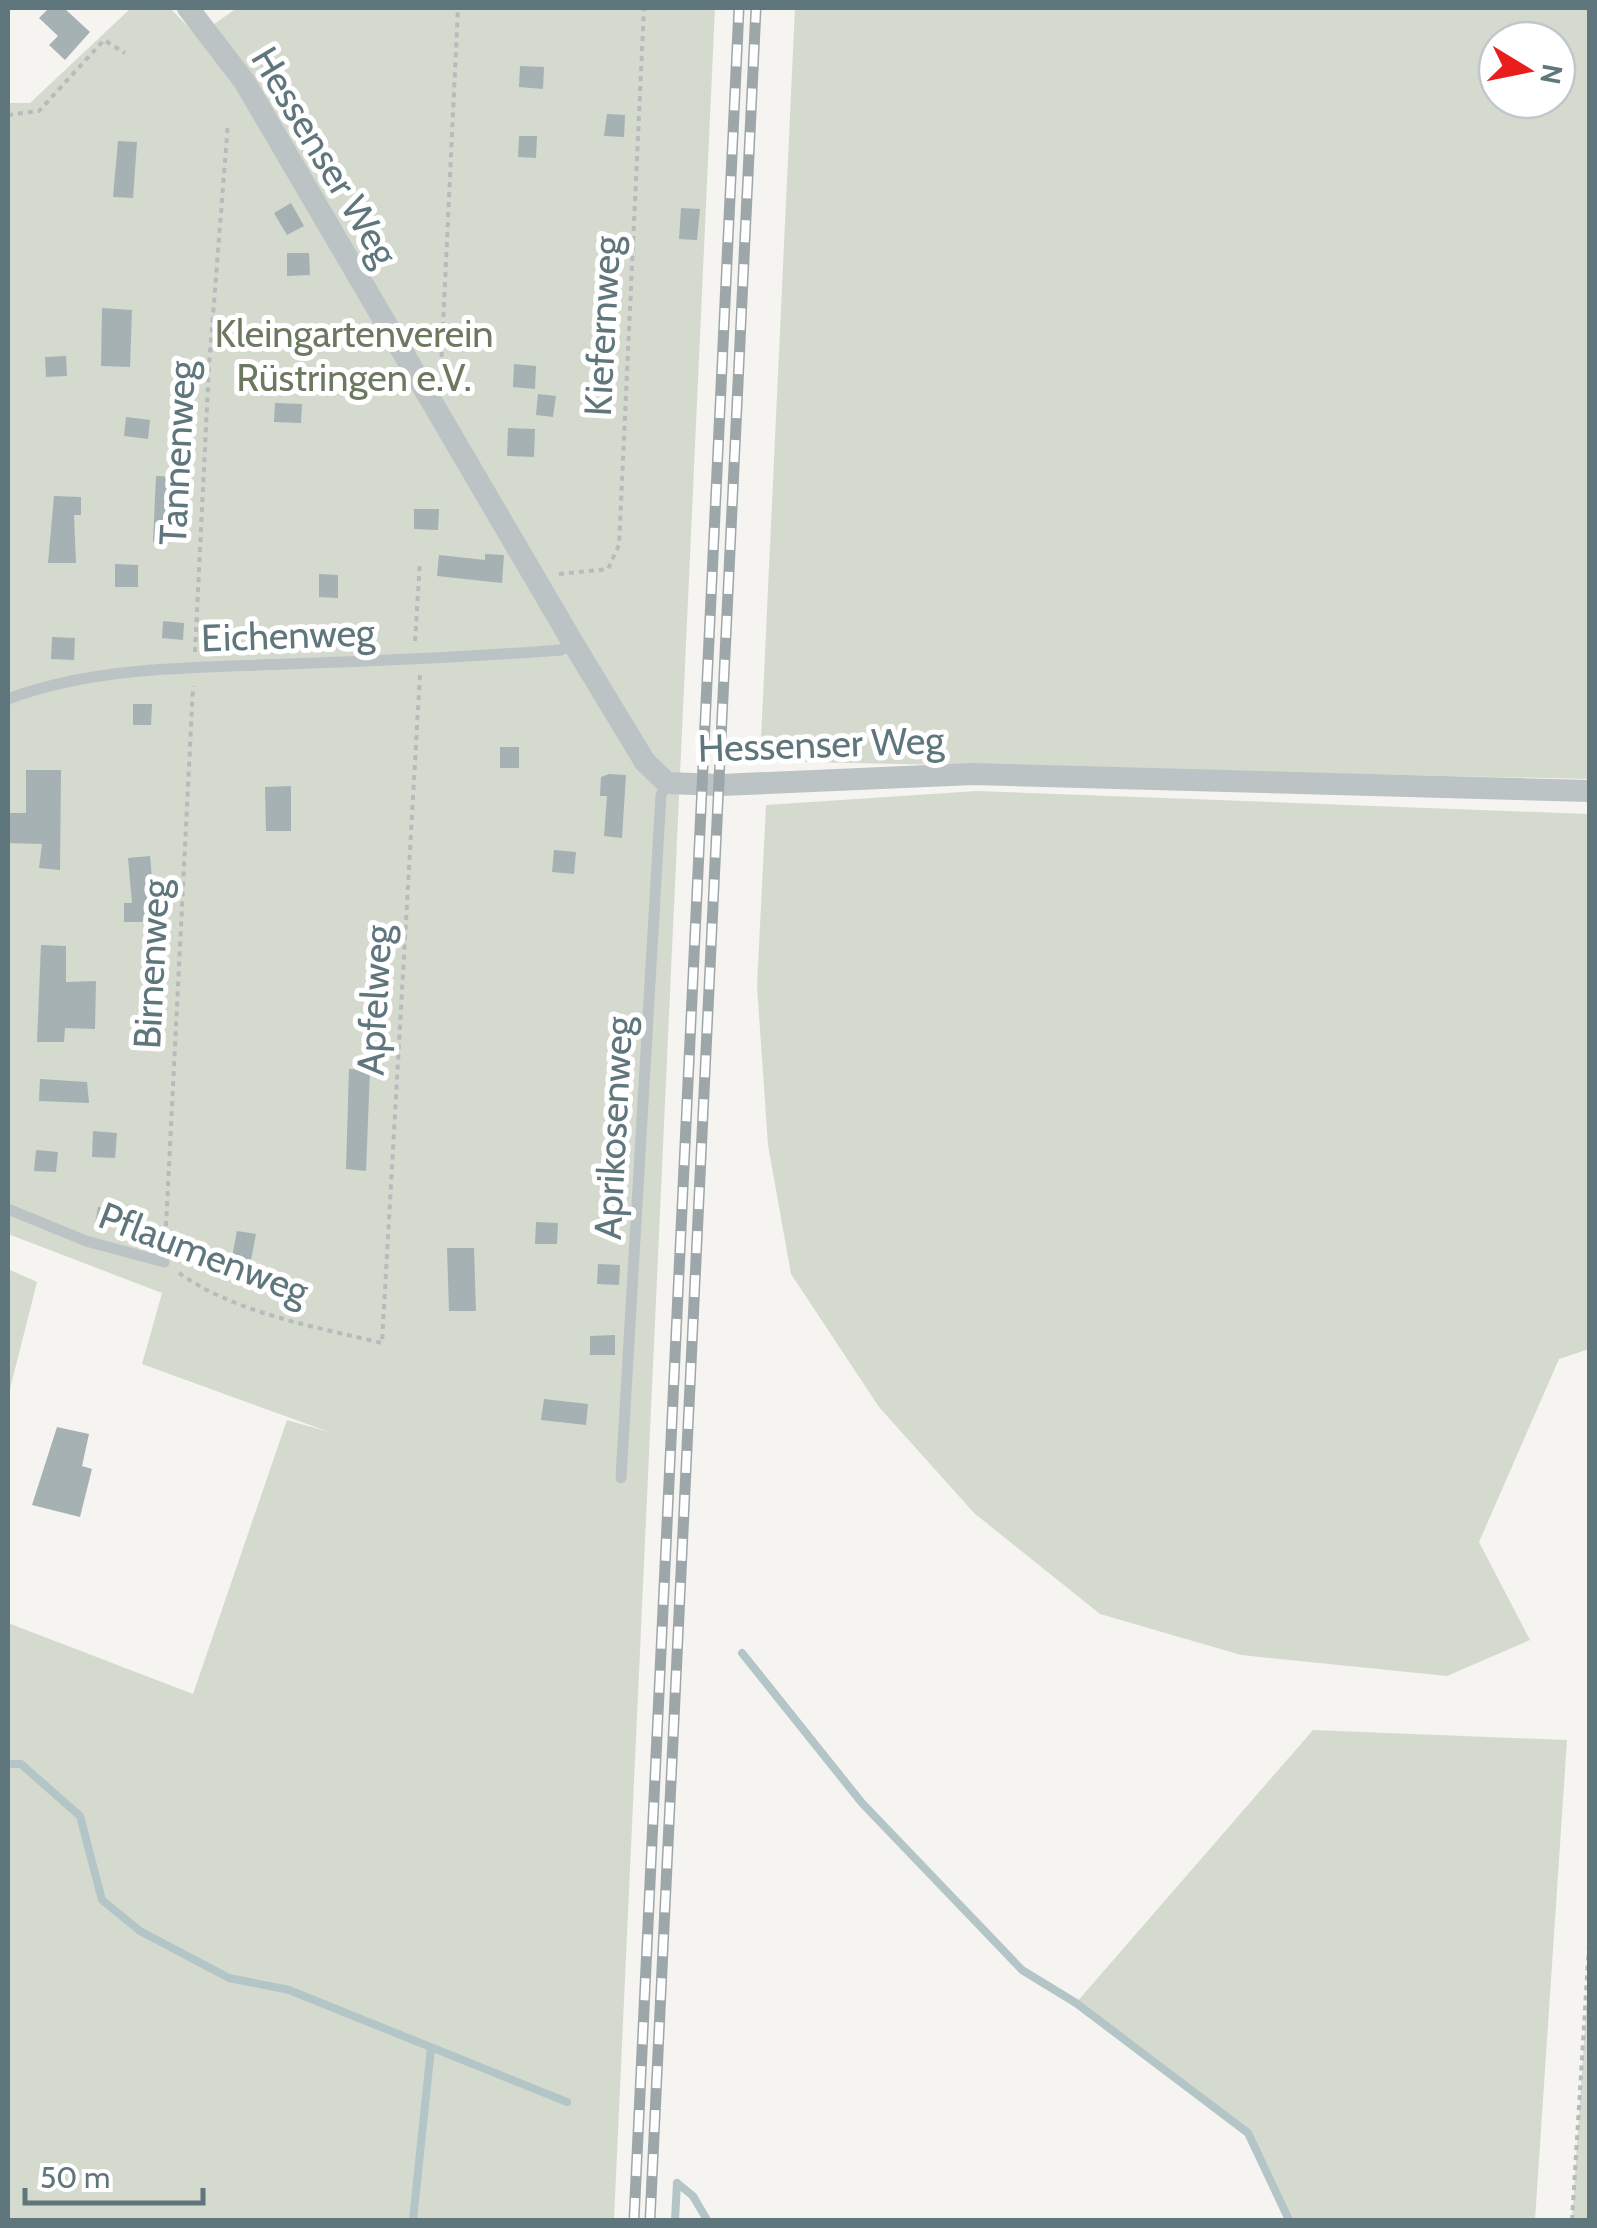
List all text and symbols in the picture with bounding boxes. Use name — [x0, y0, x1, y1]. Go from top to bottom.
north arrow — [1477, 20, 1577, 120]
street label: Hessenser Weg — [241, 38, 409, 275]
text: N — [1533, 62, 1570, 87]
street label: Kiefernweg — [574, 234, 630, 417]
park label: Kleingartenverein Rüstringen e.V. — [214, 310, 494, 401]
street label: Tannenweg — [149, 358, 205, 547]
street label: Eichenweg — [200, 608, 377, 662]
street label: Hessenser Weg — [697, 716, 946, 772]
street label: Birnenweg — [123, 877, 179, 1050]
street label: Apfelweg — [347, 923, 401, 1076]
street label: Aprikosenweg — [584, 1014, 642, 1241]
street label: Pflaumenweg — [92, 1191, 317, 1315]
scale bar — [25, 2143, 202, 2205]
text: 50 m — [40, 2159, 110, 2196]

